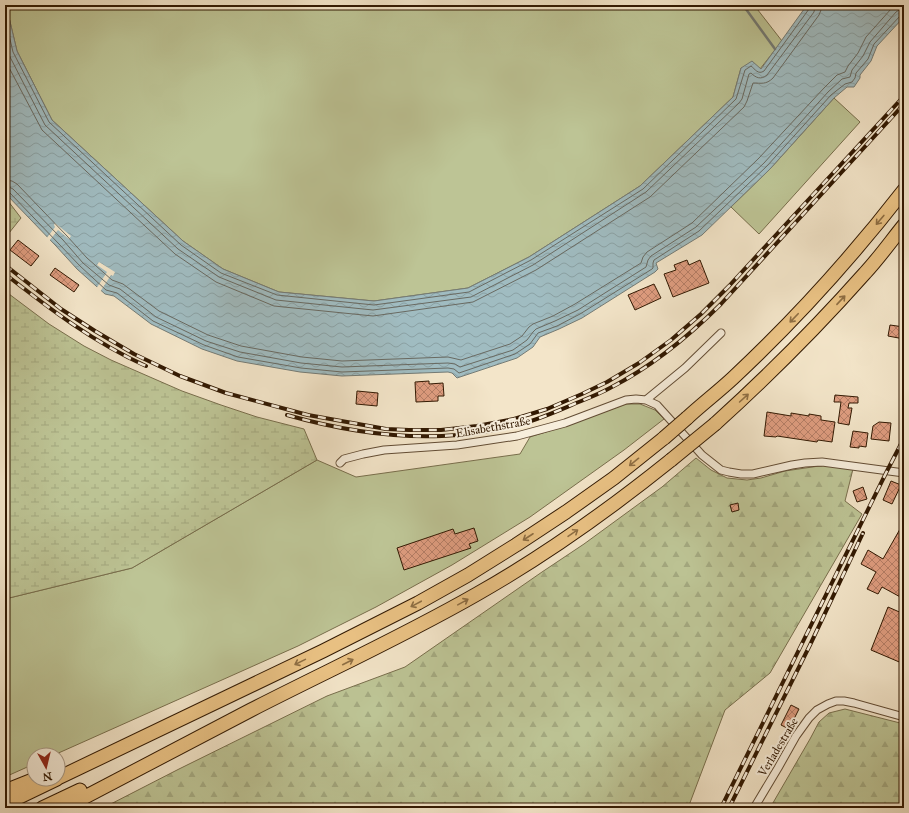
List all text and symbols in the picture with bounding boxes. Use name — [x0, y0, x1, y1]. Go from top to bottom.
one-way arrow — [875, 215, 884, 226]
one-way arrow — [836, 295, 845, 305]
one-way arrow — [789, 313, 799, 323]
one-way arrow — [739, 393, 749, 402]
street label: Elisabethstraße — [454, 414, 532, 440]
one-way arrow — [628, 458, 639, 466]
one-way arrow — [568, 529, 579, 537]
one-way arrow — [522, 534, 534, 542]
one-way arrow — [457, 597, 469, 605]
one-way arrow — [411, 601, 423, 608]
one-way arrow — [341, 657, 353, 665]
one-way arrow — [294, 659, 306, 666]
street label: Verladestraße — [755, 715, 801, 780]
north arrow — [26, 747, 66, 787]
text: N — [41, 769, 53, 784]

